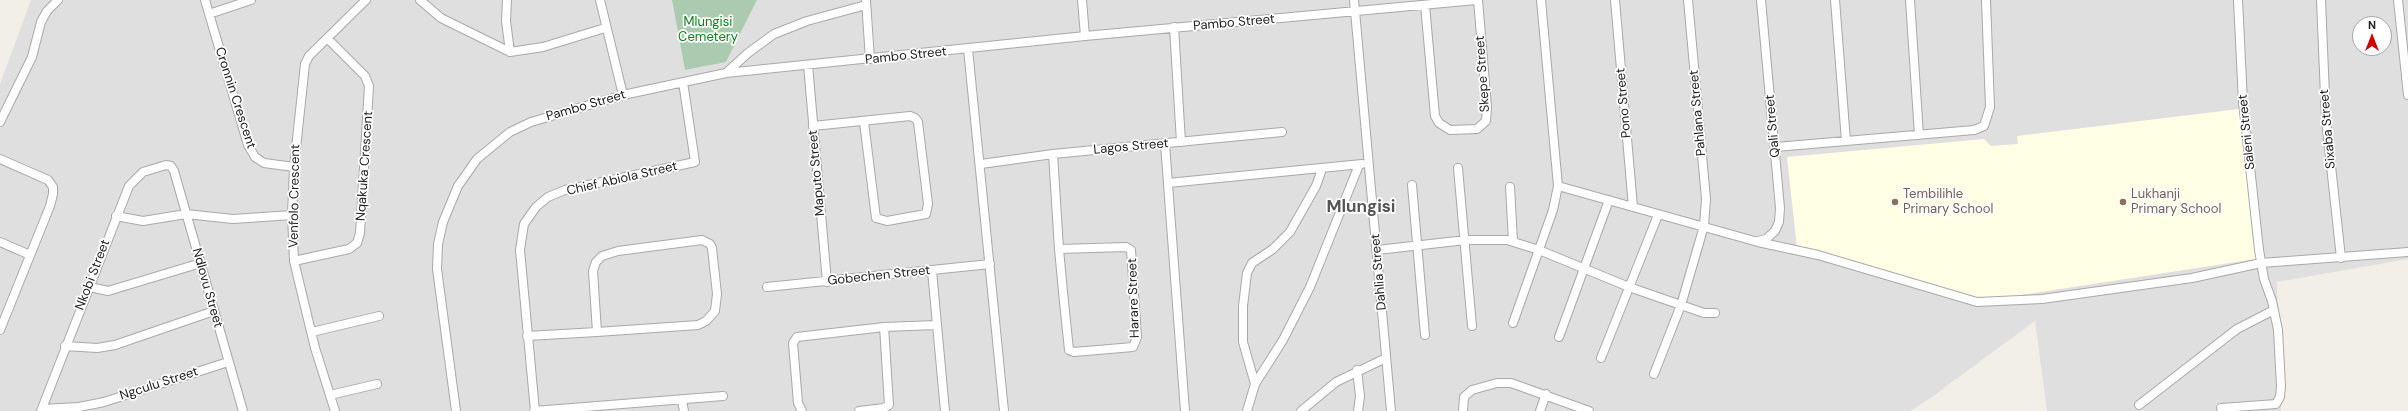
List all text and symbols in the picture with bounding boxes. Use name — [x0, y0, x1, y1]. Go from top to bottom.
street label: Pambo Street — [1192, 12, 1276, 34]
park label: Mlungisi Cemetery — [678, 15, 738, 46]
north arrow — [2352, 16, 2392, 56]
text: N — [2368, 18, 2376, 32]
street label: Skepe Street — [1473, 35, 1493, 113]
street label: Pambo Street — [864, 44, 948, 68]
street label: Cronnin Crescent — [211, 45, 259, 151]
street label: Pono Street — [1613, 67, 1635, 139]
street label: Pahlana Street — [1686, 69, 1710, 157]
street label: Pambo Street — [544, 87, 628, 125]
street label: Sixaba Street — [2317, 89, 2339, 169]
street label: Qali Street — [1762, 94, 1784, 158]
street label: Saleni Street — [2235, 94, 2259, 170]
street label: Nqakuka Crescent — [353, 110, 377, 222]
street label: Maputo Street — [805, 129, 829, 217]
street label: Lagos Street — [1093, 136, 1169, 158]
street label: Venfolo Crescent — [286, 144, 304, 248]
street label: Chief Abiola Street — [565, 159, 679, 199]
place label: Tembilihle Primary School — [1903, 187, 1993, 218]
place label: Lukhanji Primary School — [2131, 187, 2221, 218]
marker: Tembilihle Primary School — [1890, 197, 1900, 207]
marker: Lukhanji Primary School — [2118, 197, 2128, 207]
district label: Mlungisi — [1326, 198, 1396, 218]
street label: Dahlia Street — [1368, 233, 1390, 311]
street label: Nkobi Street — [72, 238, 114, 312]
street label: Ndlovu Street — [188, 246, 226, 330]
street label: Harare Street — [1125, 258, 1143, 338]
street label: Gobechen Street — [827, 263, 931, 289]
street label: Ngculu Street — [118, 364, 200, 404]

